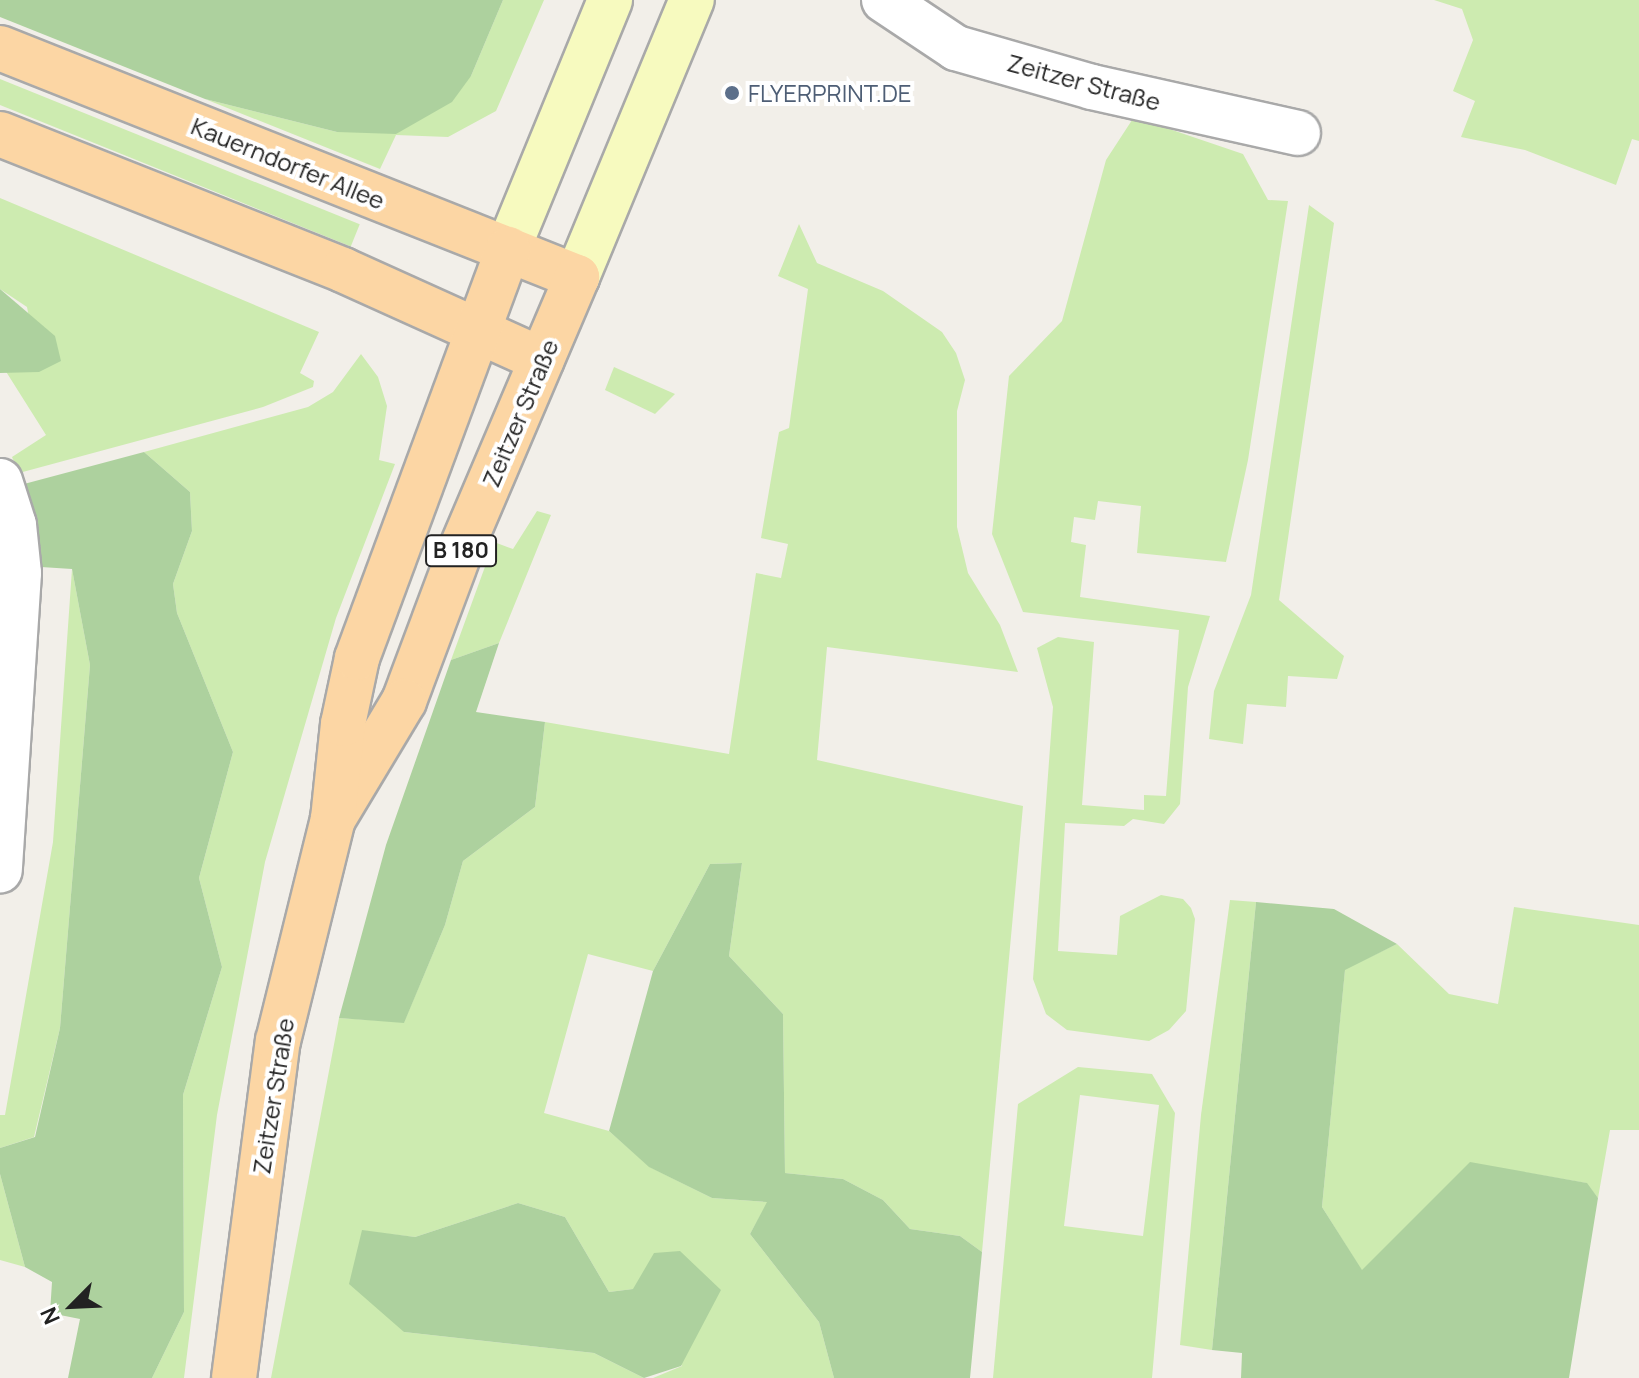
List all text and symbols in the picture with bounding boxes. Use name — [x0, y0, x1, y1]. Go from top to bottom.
street label: Zeitzer Straße — [1004, 48, 1164, 116]
place label: FLYERPRINT.DE — [748, 79, 912, 107]
marker: FLYERPRINT.DE — [723, 84, 741, 102]
street label: Kauerndorfer Allee — [187, 111, 389, 215]
street label: Zeitzer Straße — [476, 335, 564, 491]
road number: B 180 — [425, 533, 497, 569]
street label: Zeitzer Straße — [246, 1016, 300, 1176]
north arrow — [32, 1266, 112, 1346]
text: N — [33, 1302, 67, 1329]

